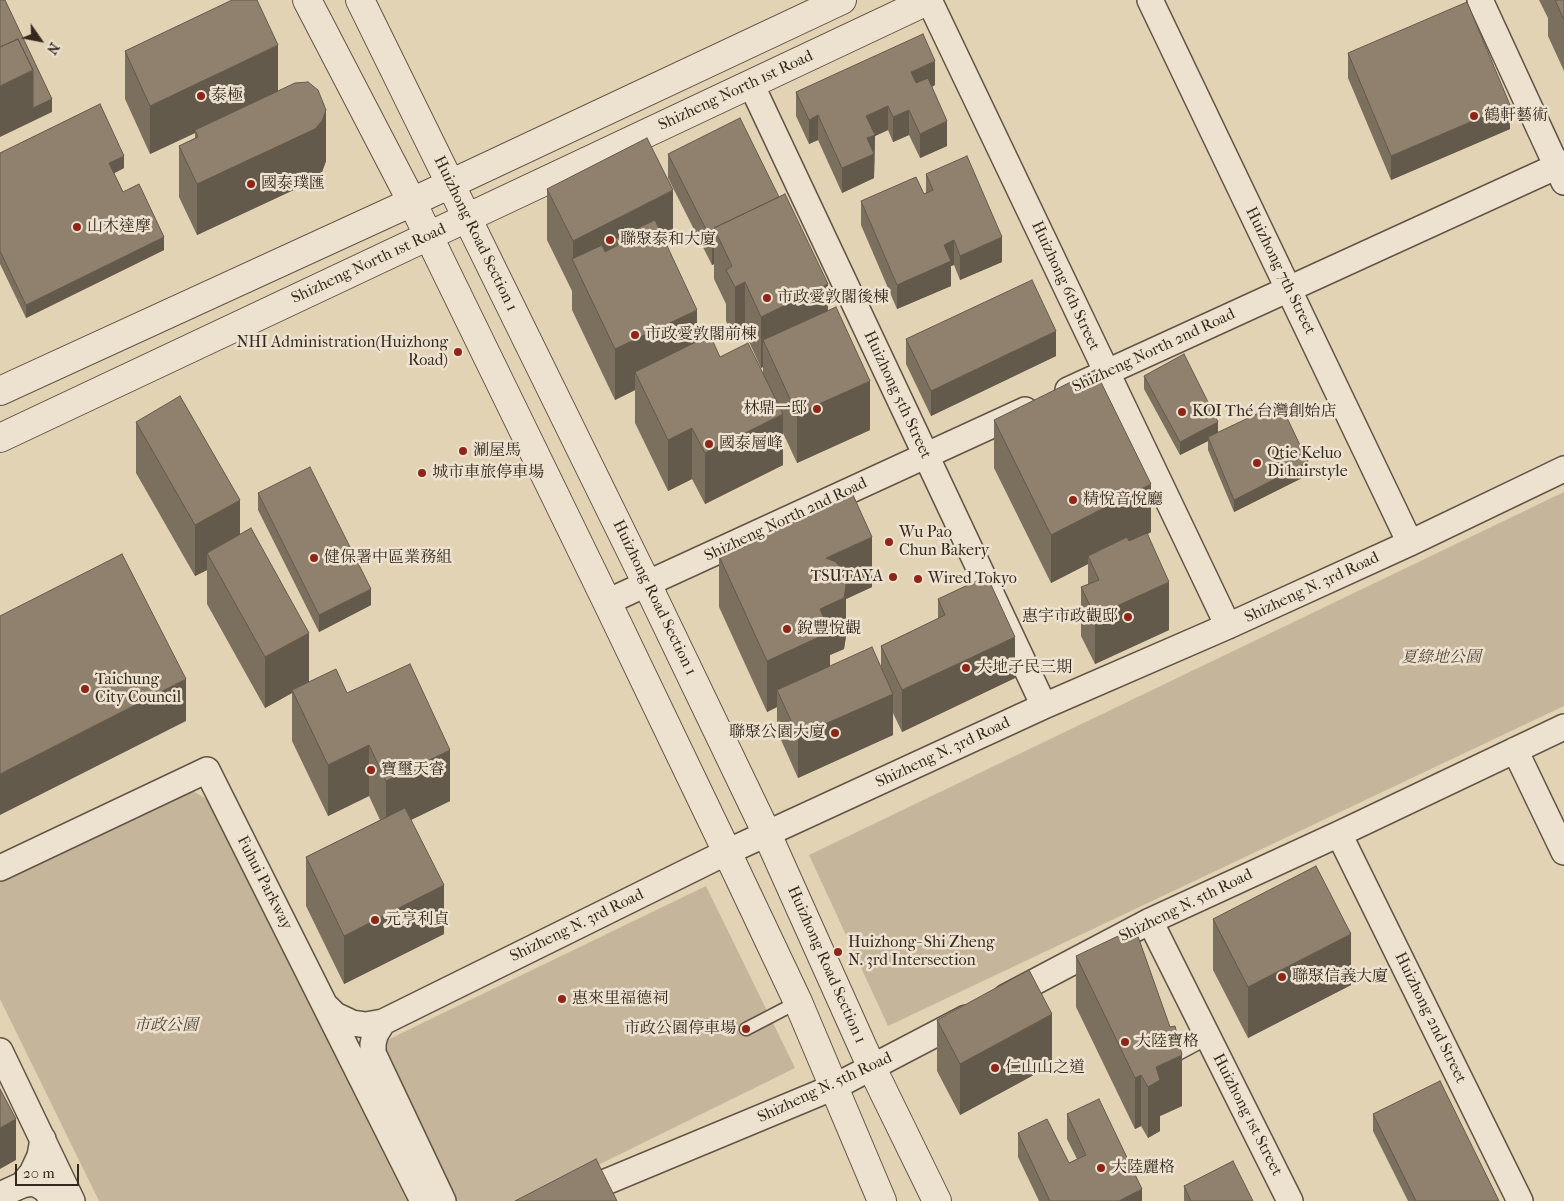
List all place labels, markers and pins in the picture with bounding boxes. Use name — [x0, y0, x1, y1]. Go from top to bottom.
place label: 泰極 — [211, 86, 243, 106]
marker: 泰極 — [195, 90, 207, 102]
place label: 鶴軒藝術 — [1484, 106, 1548, 126]
marker: 鶴軒藝術 — [1468, 110, 1480, 122]
place label: 國泰璞匯 — [261, 174, 325, 194]
marker: 國泰璞匯 — [245, 178, 257, 190]
place label: 山木達摩 — [87, 217, 151, 237]
marker: 山木達摩 — [71, 221, 83, 233]
place label: 聯聚泰和大廈 — [620, 230, 716, 250]
marker: 聯聚泰和大廈 — [604, 234, 616, 246]
place label: 市政愛敦閣後棟 — [777, 288, 889, 308]
marker: 市政愛敦閣後棟 — [761, 292, 773, 304]
place label: 市政愛敦閣前棟 — [645, 325, 757, 345]
marker: 市政愛敦閣前棟 — [629, 329, 641, 341]
place label: NHI Administration(Huizhong Road) — [236, 333, 448, 371]
marker: NHI Administration(Huizhong Road) — [452, 346, 464, 358]
place label: 林鼎一邸 — [743, 399, 807, 419]
place label: KOI Thé 台灣創始店 — [1192, 402, 1336, 422]
marker: 林鼎一邸 — [811, 403, 823, 415]
marker: KOI Thé 台灣創始店 — [1176, 406, 1188, 418]
place label: 國泰層峰 — [719, 434, 783, 454]
marker: 國泰層峰 — [703, 438, 715, 450]
place label: 涮屋馬 — [473, 441, 521, 461]
place label: Qtie Keluo Di hairstyle — [1267, 444, 1348, 482]
marker: 涮屋馬 — [457, 445, 469, 457]
marker: Qtie Keluo Di hairstyle — [1251, 457, 1263, 469]
place label: 城市車旅停車場 — [432, 463, 544, 483]
marker: 城市車旅停車場 — [416, 467, 428, 479]
place label: 精悅音悅廳 — [1083, 490, 1163, 510]
marker: 精悅音悅廳 — [1067, 494, 1079, 506]
place label: Wu Pao Chun Bakery — [899, 523, 989, 561]
marker: Wu Pao Chun Bakery — [883, 536, 895, 548]
place label: 健保署中區業務組 — [324, 548, 452, 568]
marker: 健保署中區業務組 — [308, 552, 320, 564]
place label: TSUTAYA — [811, 567, 883, 587]
place label: Wired Tokyo — [928, 569, 1017, 589]
marker: TSUTAYA — [887, 571, 899, 583]
marker: Wired Tokyo — [912, 573, 924, 585]
place label: 惠宇市政觀邸 — [1022, 607, 1118, 627]
marker: 惠宇市政觀邸 — [1122, 611, 1134, 623]
place label: 銳豐悅觀 — [797, 619, 861, 639]
marker: 銳豐悅觀 — [781, 623, 793, 635]
place label: 大地子民三期 — [976, 658, 1072, 678]
marker: 大地子民三期 — [960, 662, 972, 674]
place label: Taichung City Council — [95, 670, 181, 708]
marker: Taichung City Council — [79, 683, 91, 695]
place label: 聯聚公園大廈 — [729, 723, 825, 743]
marker: 聯聚公園大廈 — [829, 727, 841, 739]
place label: 寶璽天睿 — [381, 760, 445, 780]
marker: 寶璽天睿 — [365, 764, 377, 776]
place label: 元亨利貞 — [385, 910, 449, 930]
marker: 元亨利貞 — [369, 914, 381, 926]
place label: Huizhong- Shi Zheng N. 3rd Intersection — [848, 933, 995, 971]
marker: Huizhong- Shi Zheng N. 3rd Intersection — [832, 946, 844, 958]
place label: 聯聚信義大廈 — [1292, 967, 1388, 987]
marker: 聯聚信義大廈 — [1276, 971, 1288, 983]
place label: 惠來里福德祠 — [572, 989, 668, 1009]
marker: 惠來里福德祠 — [556, 993, 568, 1005]
place label: 市政公園停車場 — [624, 1019, 736, 1039]
marker: 市政公園停車場 — [740, 1023, 752, 1035]
place label: 大陸寶格 — [1135, 1032, 1199, 1052]
marker: 大陸寶格 — [1119, 1036, 1131, 1048]
place label: 仁山山之道 — [1005, 1058, 1085, 1078]
marker: 仁山山之道 — [989, 1062, 1001, 1074]
place label: 大陸麗格 — [1111, 1158, 1175, 1178]
marker: 大陸麗格 — [1095, 1162, 1107, 1174]

